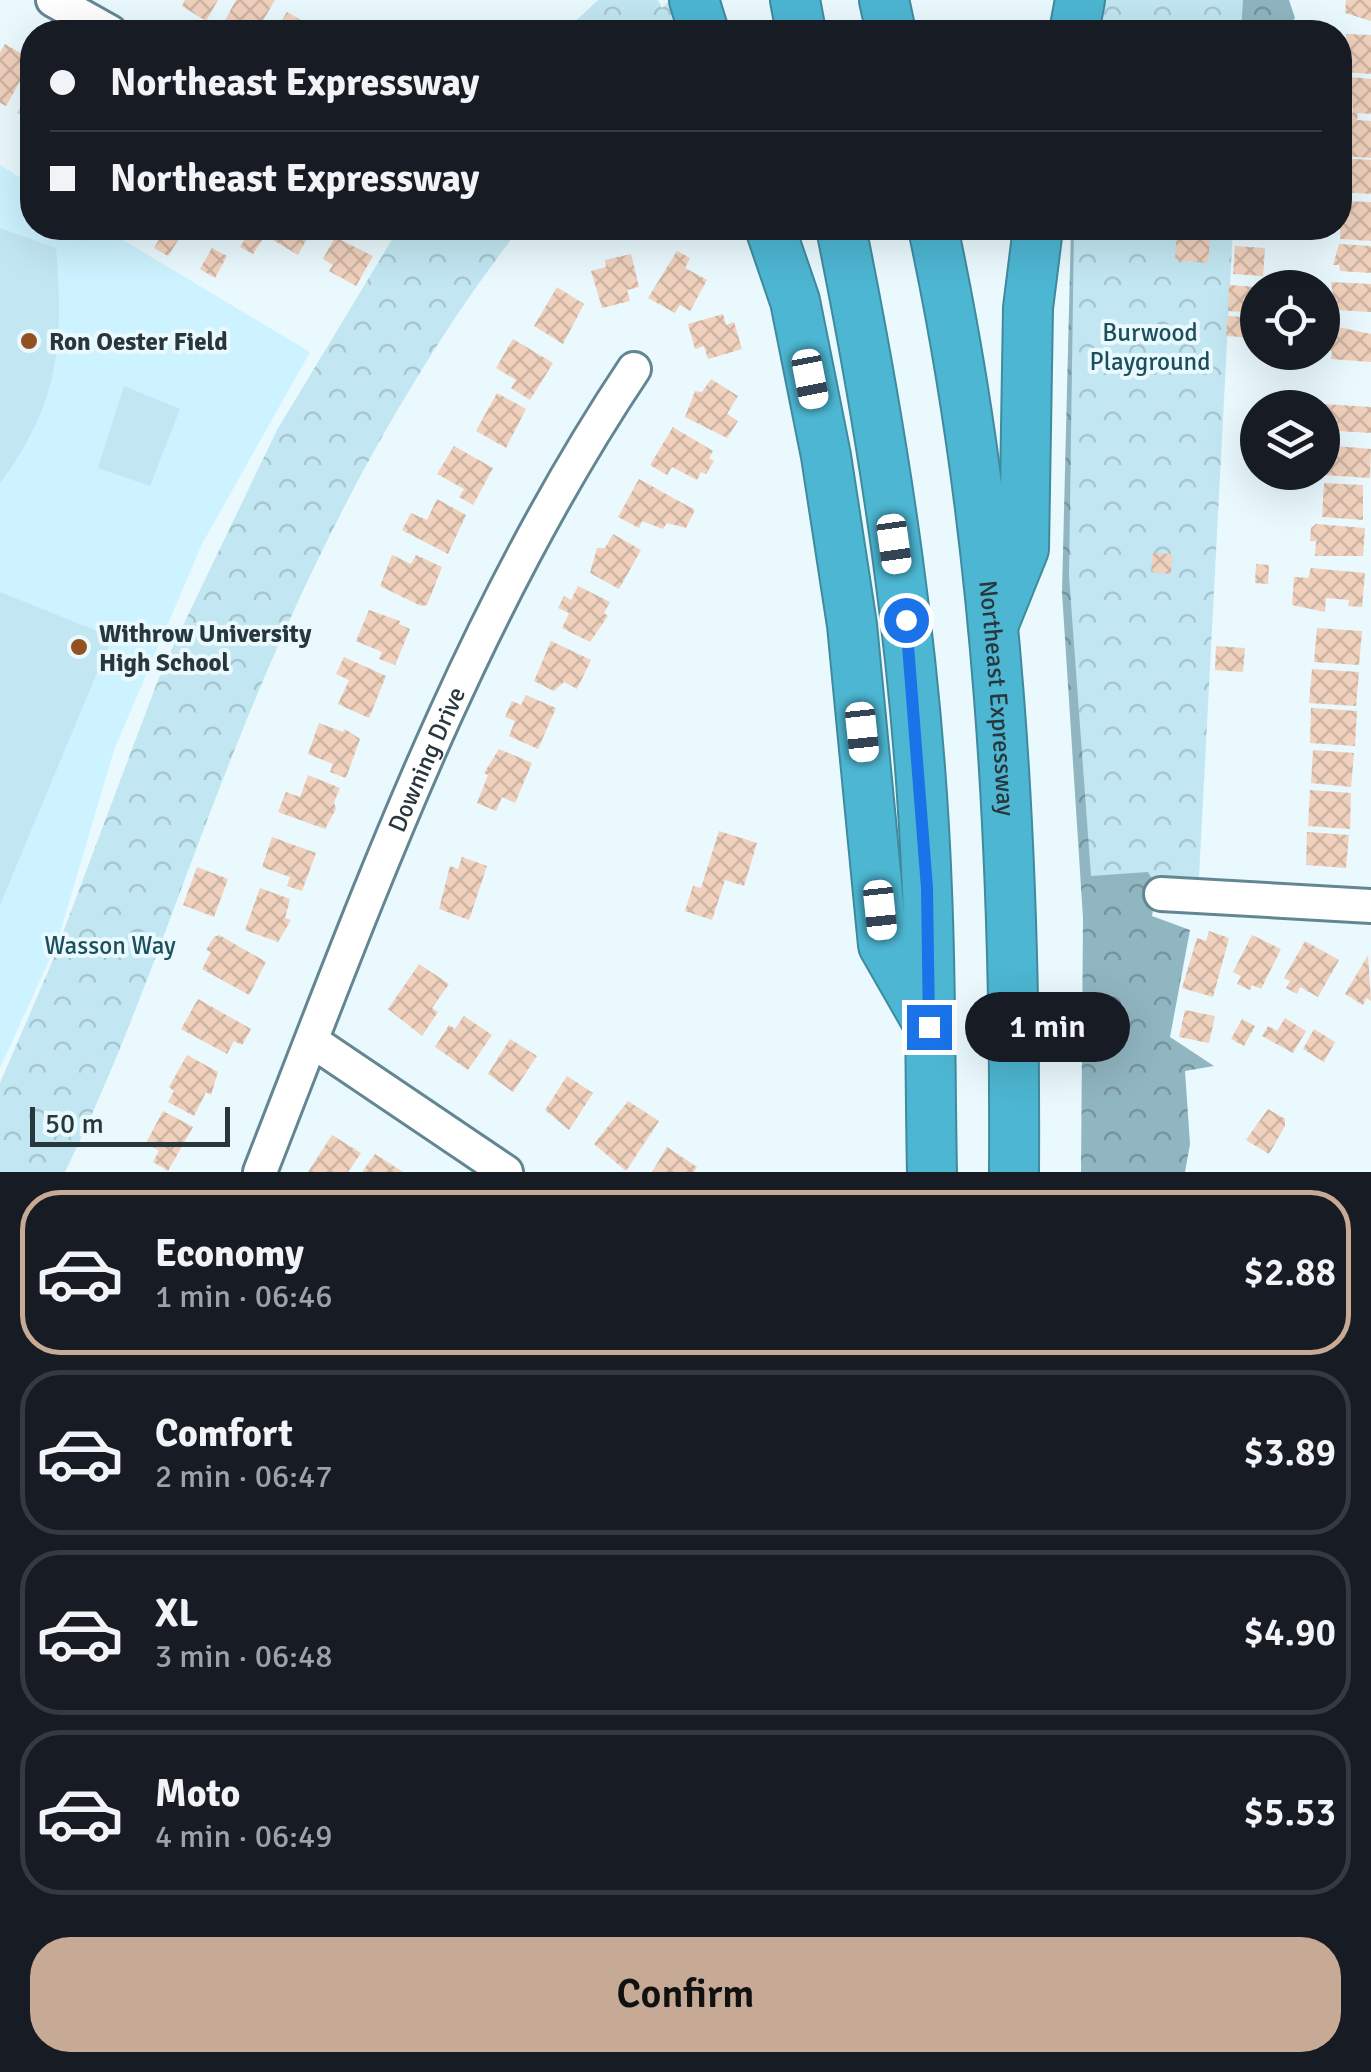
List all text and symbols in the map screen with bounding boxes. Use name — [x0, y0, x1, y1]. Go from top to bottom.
text: Northeast Expressway — [110, 59, 479, 106]
text: Northeast Expressway — [110, 155, 479, 202]
map controls — [1240, 270, 1340, 490]
button: locate — [1240, 270, 1340, 370]
park label: Burwood Playground — [1090, 317, 1210, 377]
place label: Ron Oester Field — [49, 326, 228, 357]
marker: Ron Oester Field — [18, 330, 40, 352]
car — [790, 347, 830, 411]
button: layers — [1240, 390, 1340, 490]
car — [875, 512, 913, 576]
street label: Northeast Expressway — [972, 579, 1022, 817]
route start — [884, 598, 929, 643]
place label: Withrow University High School — [99, 618, 312, 678]
marker: Withrow University High School — [68, 636, 90, 658]
street label: Downing Drive — [381, 682, 472, 837]
car — [844, 701, 880, 763]
car — [862, 879, 898, 941]
park label: Wasson Way — [44, 930, 176, 961]
callout: 1 min — [964, 992, 1129, 1062]
route end — [907, 1005, 952, 1050]
text: 1 min — [1009, 1007, 1086, 1046]
scale bar — [30, 1102, 230, 1146]
text: 50 m — [45, 1107, 104, 1141]
icon: car — [35, 1228, 125, 1318]
text: Economy — [155, 1230, 304, 1277]
text: $2.88 — [1243, 1249, 1336, 1296]
text: 1 min · 06:46 — [155, 1277, 333, 1316]
icon: car — [35, 1408, 125, 1498]
text: Comfort — [155, 1410, 293, 1457]
text: $3.89 — [1243, 1429, 1336, 1476]
text: 2 min · 06:47 — [155, 1457, 333, 1496]
icon: car — [35, 1588, 125, 1678]
text: XL — [155, 1590, 198, 1637]
text: $4.90 — [1243, 1609, 1336, 1656]
text: 3 min · 06:48 — [155, 1637, 333, 1676]
icon: car — [35, 1768, 125, 1858]
text: Moto — [155, 1770, 240, 1817]
text: $5.53 — [1243, 1789, 1336, 1836]
text: 4 min · 06:49 — [155, 1817, 333, 1856]
button: Confirm — [30, 1937, 1341, 2052]

